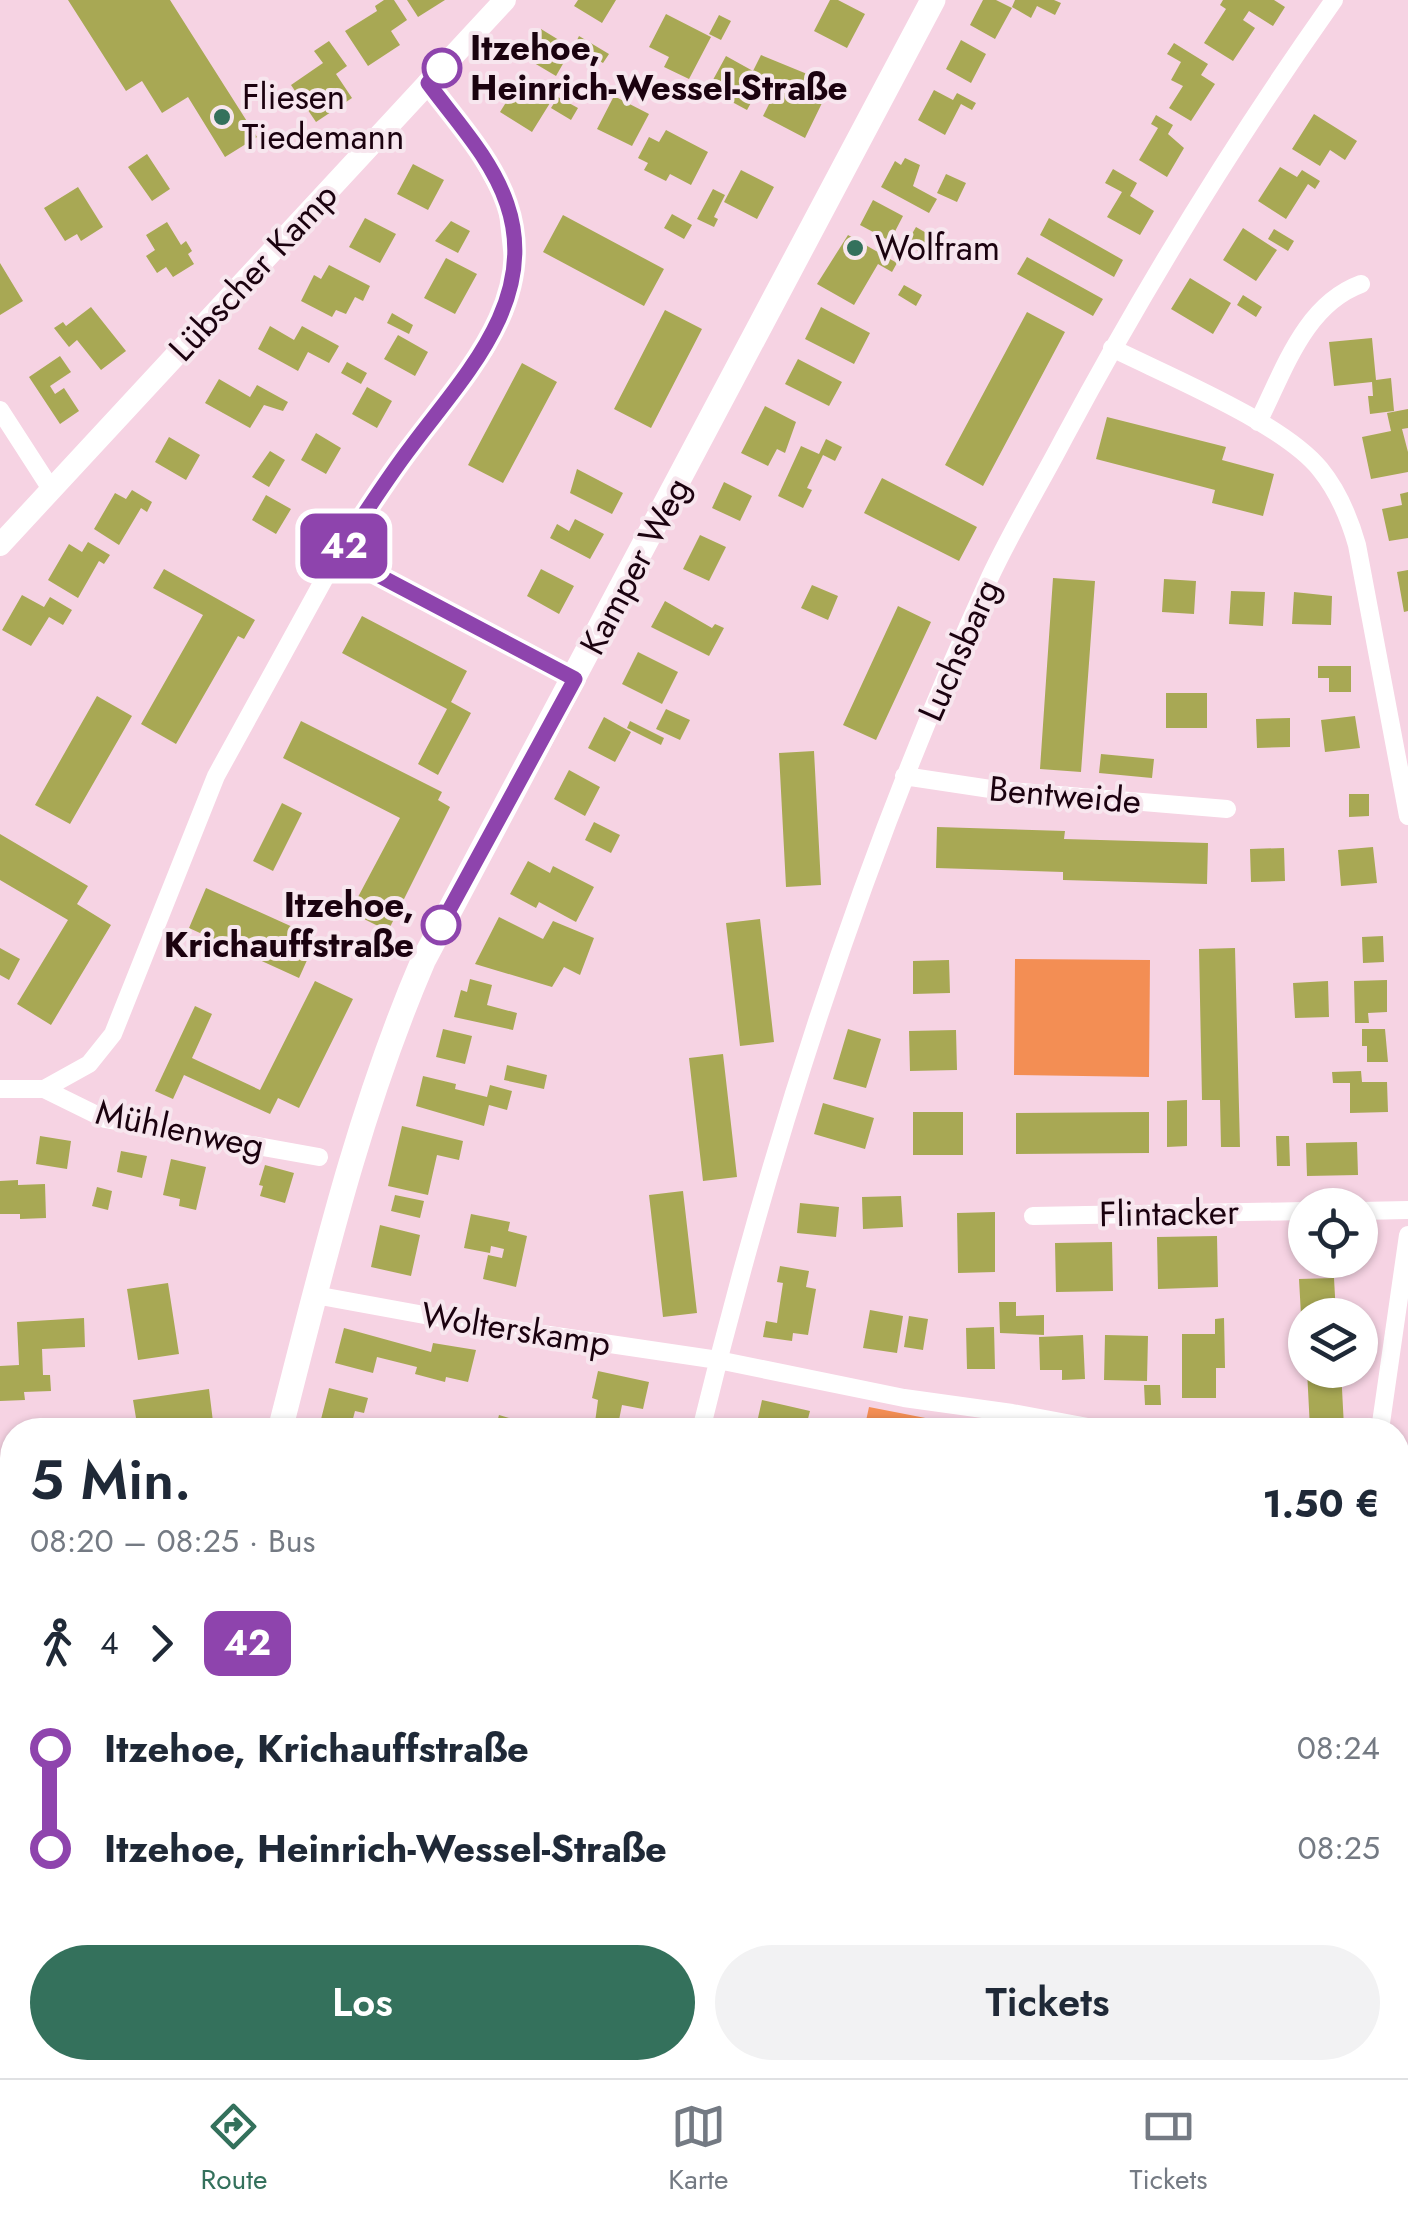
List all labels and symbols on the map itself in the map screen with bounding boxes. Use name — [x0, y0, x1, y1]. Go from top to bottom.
place label: Itzehoe, Heinrich-Wessel-Straße — [470, 23, 848, 113]
marker: Itzehoe, Heinrich-Wessel-Straße — [423, 49, 461, 87]
place label: Fliesen Tiedemann — [242, 72, 404, 162]
marker: Fliesen Tiedemann — [211, 106, 233, 128]
street label: Lübscher Kamp — [157, 172, 349, 372]
place label: Wolfram — [875, 223, 1000, 273]
marker: Wolfram — [844, 237, 866, 259]
street label: Kamper Weg — [567, 469, 703, 663]
line badge: 42 — [299, 514, 389, 578]
street label: Luchsbarg — [905, 571, 1013, 729]
street label: Bentweide — [987, 763, 1143, 827]
place label: Itzehoe, Krichauffstraße — [164, 880, 414, 970]
marker: Itzehoe, Krichauffstraße — [422, 906, 460, 944]
street label: Mühlenweg — [91, 1087, 269, 1171]
street label: Flintacker — [1099, 1187, 1239, 1239]
street label: Wolterskamp — [418, 1289, 614, 1369]

